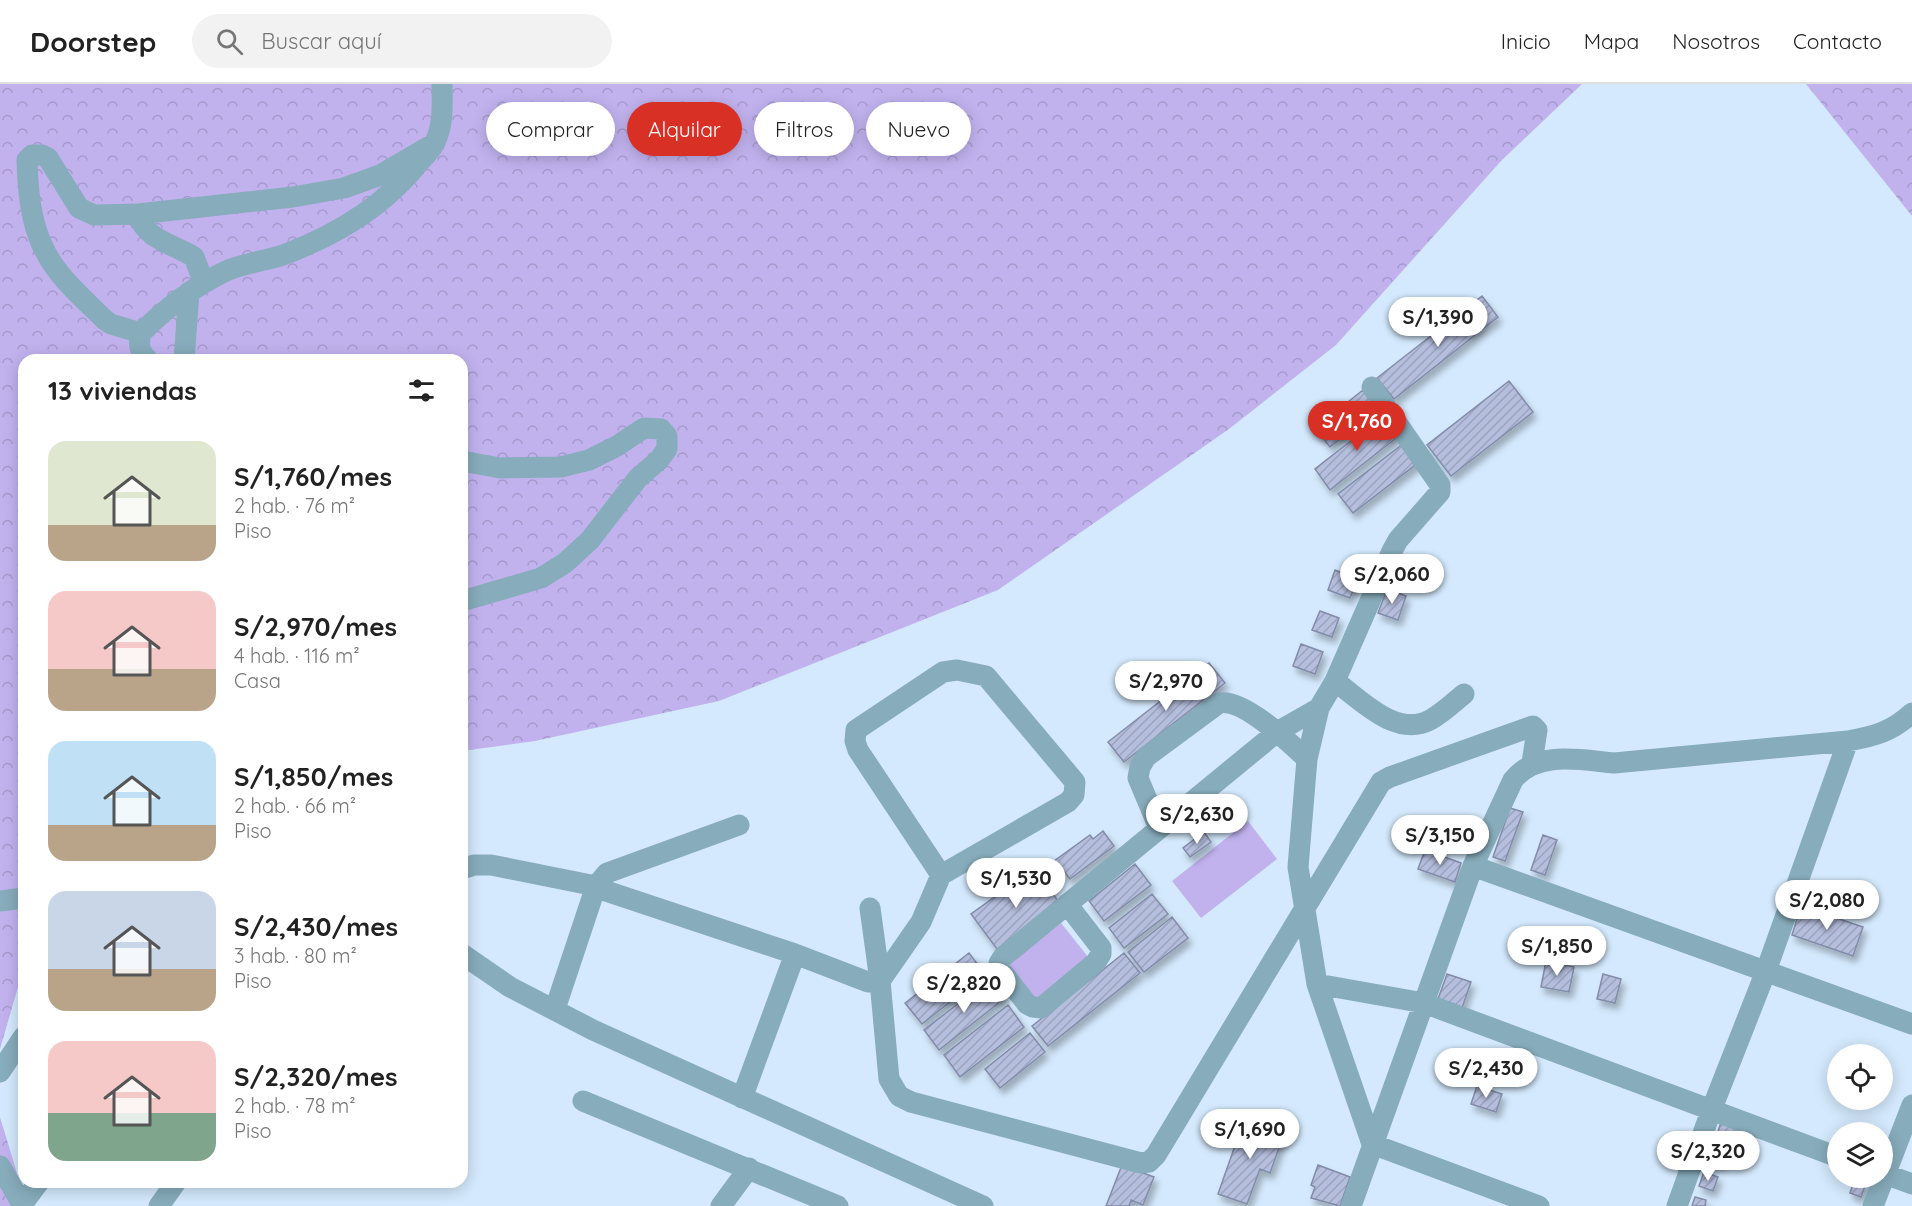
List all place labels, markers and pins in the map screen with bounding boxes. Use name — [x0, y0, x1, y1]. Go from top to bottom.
pin: S/1,390 — [1383, 297, 1493, 348]
pin: S/1,760 — [1302, 401, 1412, 452]
pin: S/2,060 — [1337, 554, 1447, 605]
pin: S/2,970 — [1111, 661, 1221, 712]
pin: S/2,630 — [1142, 794, 1252, 845]
pin: S/3,150 — [1385, 815, 1495, 866]
pin: S/1,530 — [961, 858, 1071, 909]
pin: S/2,080 — [1772, 880, 1882, 931]
pin: S/1,850 — [1502, 926, 1612, 977]
pin: S/2,820 — [909, 963, 1019, 1014]
pin: S/2,430 — [1431, 1048, 1541, 1099]
pin: S/1,690 — [1195, 1109, 1305, 1160]
pin: S/2,320 — [1653, 1131, 1763, 1182]

